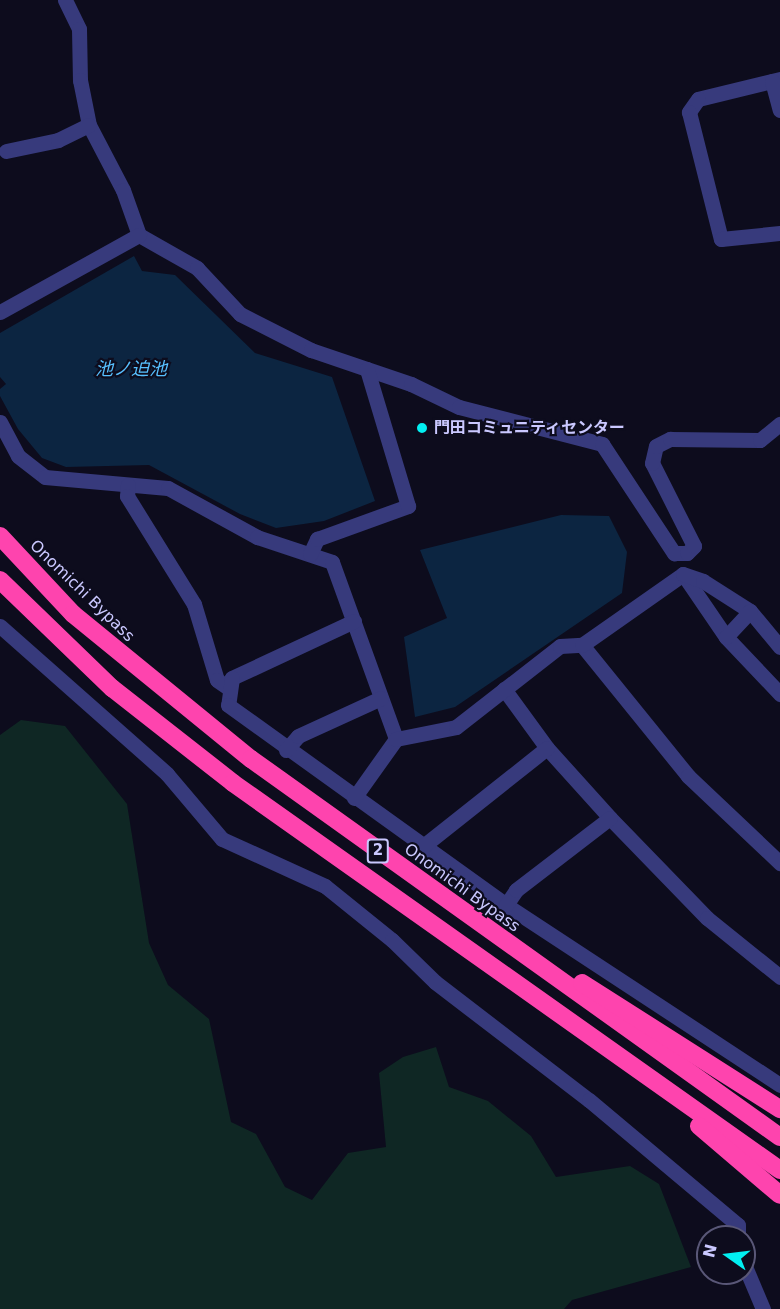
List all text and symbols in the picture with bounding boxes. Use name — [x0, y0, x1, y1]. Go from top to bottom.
water label: 池ノ迫池 — [95, 358, 167, 380]
place label: 門田コミュニティセンター — [434, 418, 626, 438]
marker: 門田コミュニティセンター — [415, 421, 429, 435]
street label: Onomichi Bypass — [26, 536, 138, 646]
road number: 2 — [366, 839, 390, 863]
street label: Onomichi Bypass — [400, 840, 524, 936]
north arrow — [696, 1225, 756, 1285]
text: N — [699, 1242, 721, 1260]

